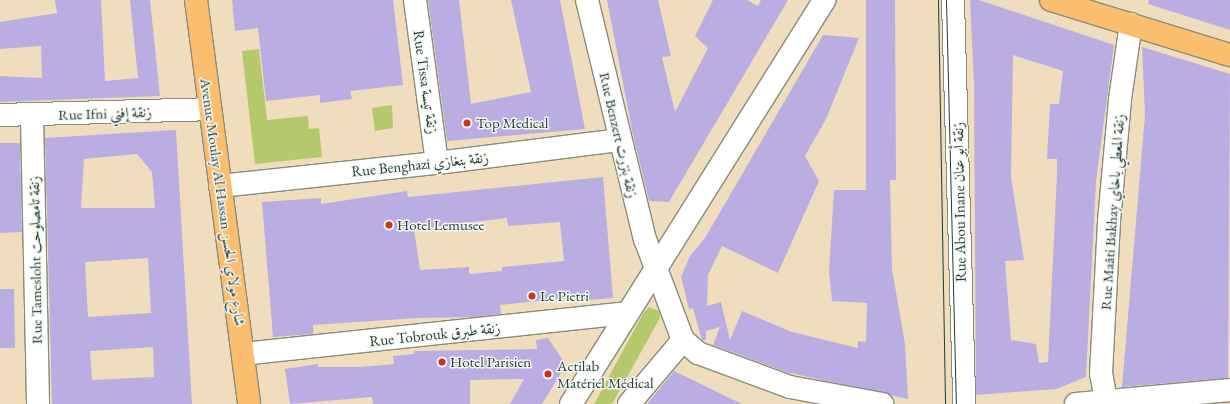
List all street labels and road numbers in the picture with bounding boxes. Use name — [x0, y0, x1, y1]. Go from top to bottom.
street label: Rue Tissa زنقة تيسة — [410, 29, 442, 135]
street label: Rue Benzert زنقة بنزرت — [596, 70, 642, 200]
street label: Avenue Moulay Al Hassan شارع مولاي الحسن — [197, 77, 249, 327]
street label: Rue Ifni زنقة إفني — [58, 102, 152, 124]
street label: Rue Maâti Bakhay زنقة المعطي باخاي — [1096, 113, 1128, 311]
street label: Rue Abou Inane زنقة أبو عنان — [949, 122, 969, 282]
street label: Rue Benghazi زنقة بنغازي — [350, 148, 490, 180]
street label: Rue Tamesloht زنقة تامصلوحت — [25, 176, 45, 344]
street label: Rue Tobrouk زنقة طبرق — [369, 318, 501, 350]

